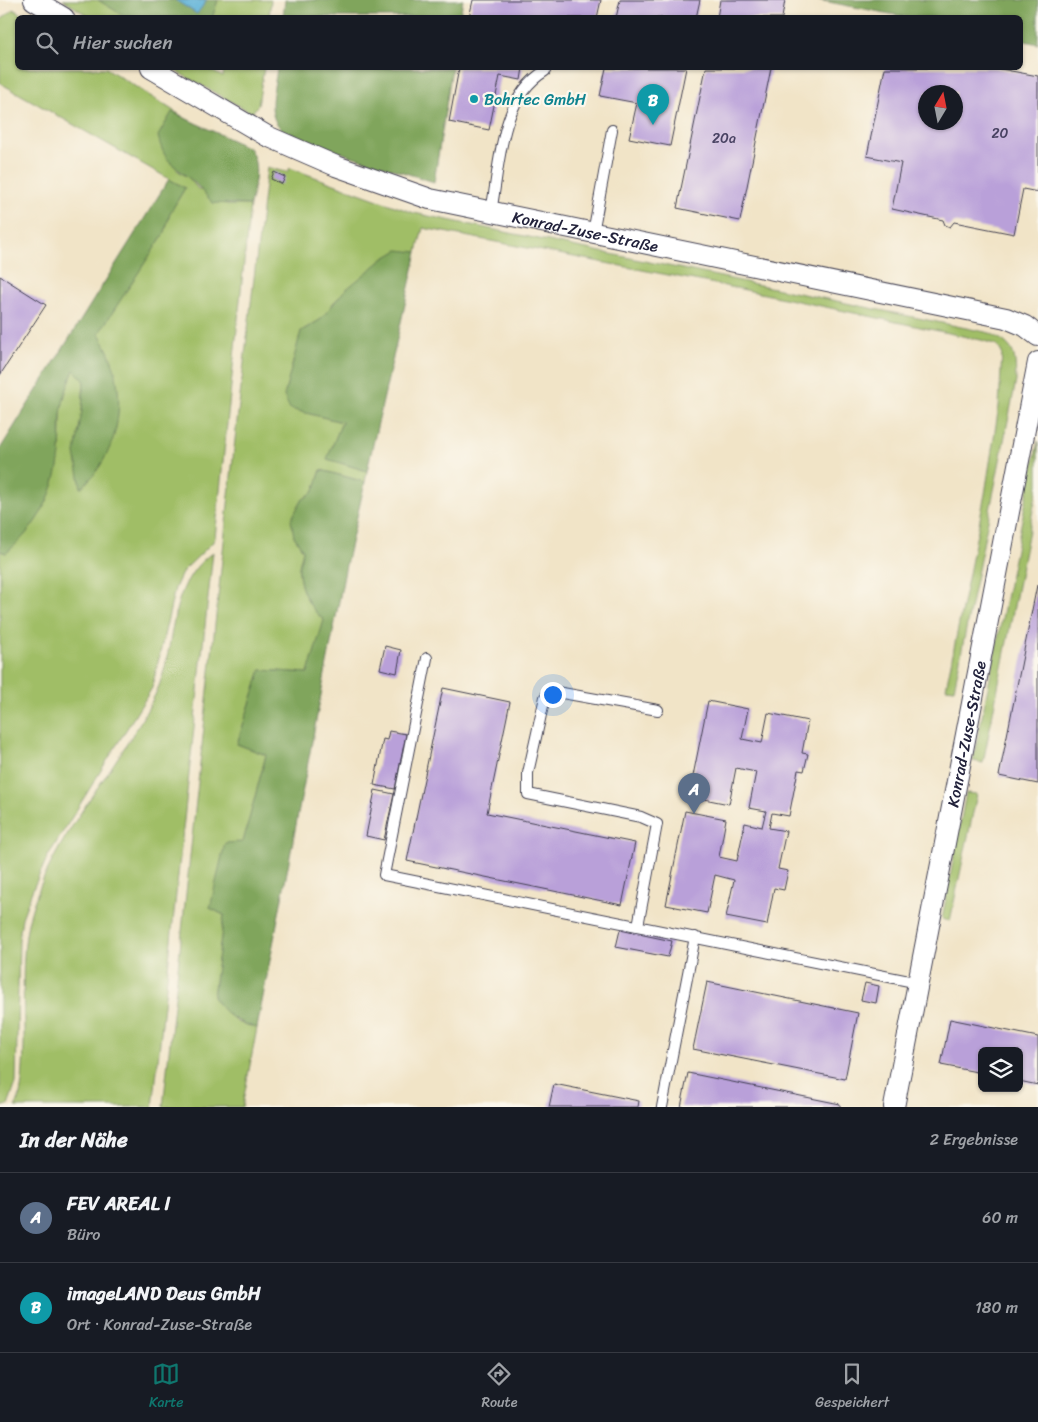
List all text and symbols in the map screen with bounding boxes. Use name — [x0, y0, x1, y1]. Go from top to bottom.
search box — [15, 15, 1023, 70]
text: Hier suchen — [73, 26, 173, 59]
icon: search — [33, 29, 61, 57]
pin: B — [637, 84, 669, 125]
place label: Bohrtec GmbH — [484, 85, 587, 114]
north arrow — [918, 85, 963, 130]
marker: Bohrtec GmbH — [468, 93, 480, 105]
house number: 20 — [992, 121, 1009, 146]
house number: 20a — [712, 126, 736, 151]
street label: Konrad-Zuse-Straße — [510, 202, 661, 261]
street label: Konrad-Zuse-Straße — [938, 658, 995, 810]
your location — [540, 682, 566, 708]
pin: A — [678, 773, 710, 814]
map controls — [978, 1047, 1023, 1092]
button: layers — [978, 1047, 1023, 1092]
text: In der Nähe — [20, 1121, 128, 1159]
text: 2 Ergebnisse — [930, 1125, 1018, 1154]
text: FEV AREAL I — [67, 1187, 170, 1220]
text: A — [31, 1203, 41, 1232]
text: 60 m — [982, 1203, 1018, 1232]
text: Büro — [67, 1220, 100, 1249]
text: imageLAND Deus GmbH — [67, 1277, 261, 1310]
text: B — [31, 1293, 41, 1322]
text: 180 m — [975, 1293, 1018, 1322]
text: Ort · Konrad-Zuse-Straße — [67, 1310, 252, 1339]
tab: Karte — [149, 1360, 184, 1415]
tab: Route — [481, 1360, 517, 1415]
tab: Gespeichert — [815, 1360, 889, 1415]

